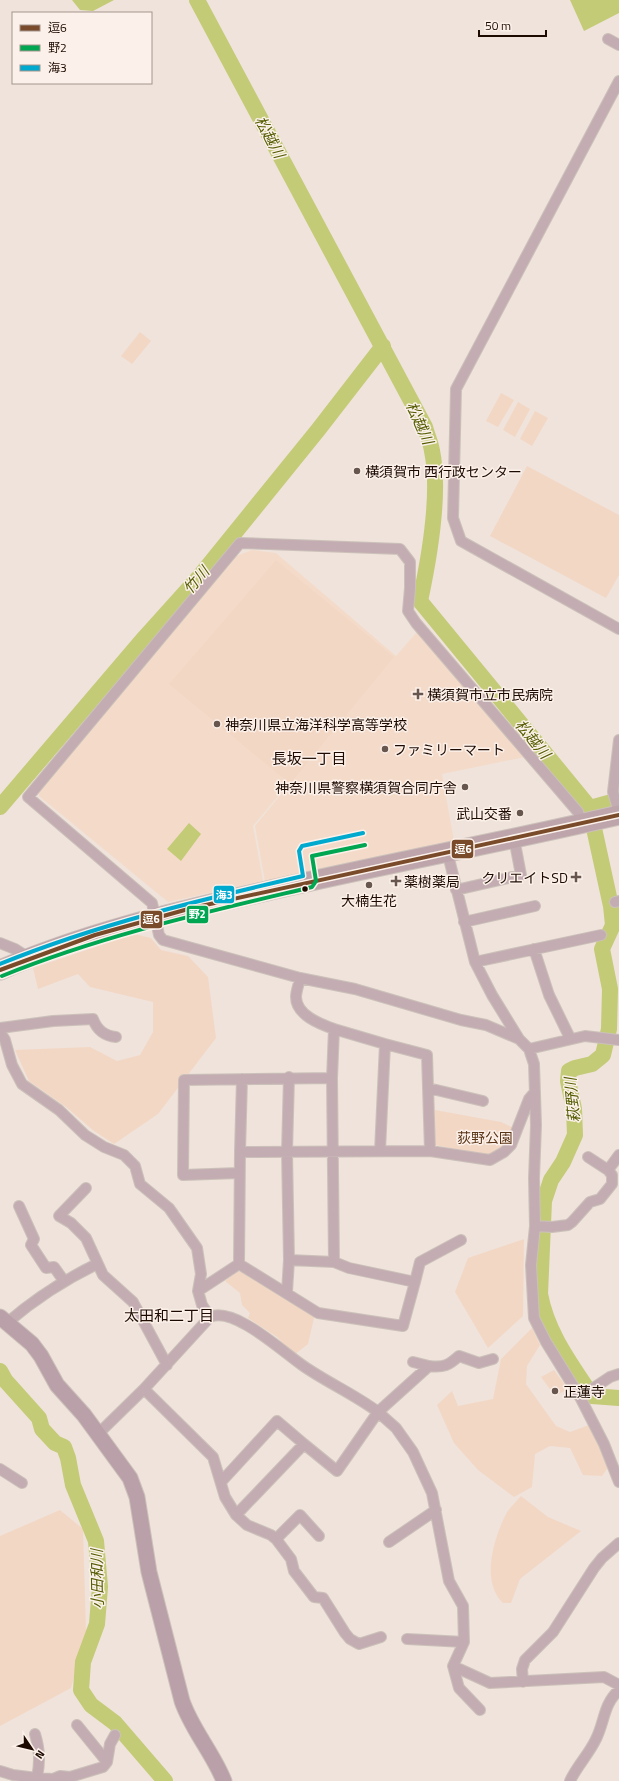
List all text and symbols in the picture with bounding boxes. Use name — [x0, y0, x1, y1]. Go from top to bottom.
legend — [12, 12, 152, 84]
scale bar — [479, 12, 546, 38]
text: 50 m — [485, 16, 511, 35]
text: 逗6 — [48, 18, 67, 37]
text: 野2 — [48, 38, 67, 57]
text: 海3 — [48, 58, 67, 77]
water label: 松越川 — [249, 112, 292, 164]
water label: 松越川 — [400, 398, 440, 450]
place label: 横須賀市 西行政センター — [365, 461, 522, 482]
marker: 横須賀市 西行政センター — [352, 466, 362, 476]
water label: 竹川 — [177, 560, 216, 599]
place label: 横須賀市立市民病院 — [427, 684, 553, 705]
marker: 横須賀市立市民病院 — [412, 688, 424, 700]
place label: 神奈川県立海洋科学高等学校 — [225, 714, 407, 735]
water label: 松越川 — [510, 714, 557, 765]
marker: 神奈川県立海洋科学高等学校 — [212, 719, 222, 729]
place label: ファミリーマート — [393, 739, 505, 760]
marker: ファミリーマート — [380, 744, 390, 754]
district label: 長坂一丁目 — [271, 747, 347, 770]
place label: 神奈川県警察横須賀合同庁舎 — [275, 777, 457, 798]
marker: 神奈川県警察横須賀合同庁舎 — [460, 782, 470, 792]
place label: 武山交番 — [456, 803, 512, 824]
marker: 武山交番 — [515, 808, 525, 818]
line badge: 逗6 — [451, 839, 474, 859]
text: 逗6 — [454, 841, 472, 857]
place label: クリエイトSD — [481, 867, 568, 888]
place label: 薬樹薬局 — [404, 871, 460, 892]
marker: クリエイトSD — [571, 872, 581, 882]
marker: 薬樹薬局 — [391, 876, 401, 886]
marker: 大楠生花 — [364, 880, 374, 890]
unlabelled marker — [300, 884, 310, 894]
line badge: 海3 — [213, 885, 235, 904]
text: 海3 — [215, 887, 233, 903]
place label: 大楠生花 — [341, 890, 397, 911]
line badge: 野2 — [186, 905, 209, 924]
text: 野2 — [188, 906, 206, 922]
line badge: 逗6 — [140, 910, 163, 929]
text: 逗6 — [142, 911, 160, 927]
water label: 萩野川 — [558, 1075, 585, 1123]
park label: 荻野公園 — [457, 1127, 513, 1148]
district label: 太田和二丁目 — [124, 1304, 214, 1327]
place label: 正蓮寺 — [563, 1381, 605, 1402]
marker: 正蓮寺 — [550, 1386, 560, 1396]
water label: 小田和川 — [85, 1547, 109, 1609]
north arrow — [12, 1729, 52, 1769]
text: N — [31, 1747, 49, 1762]

